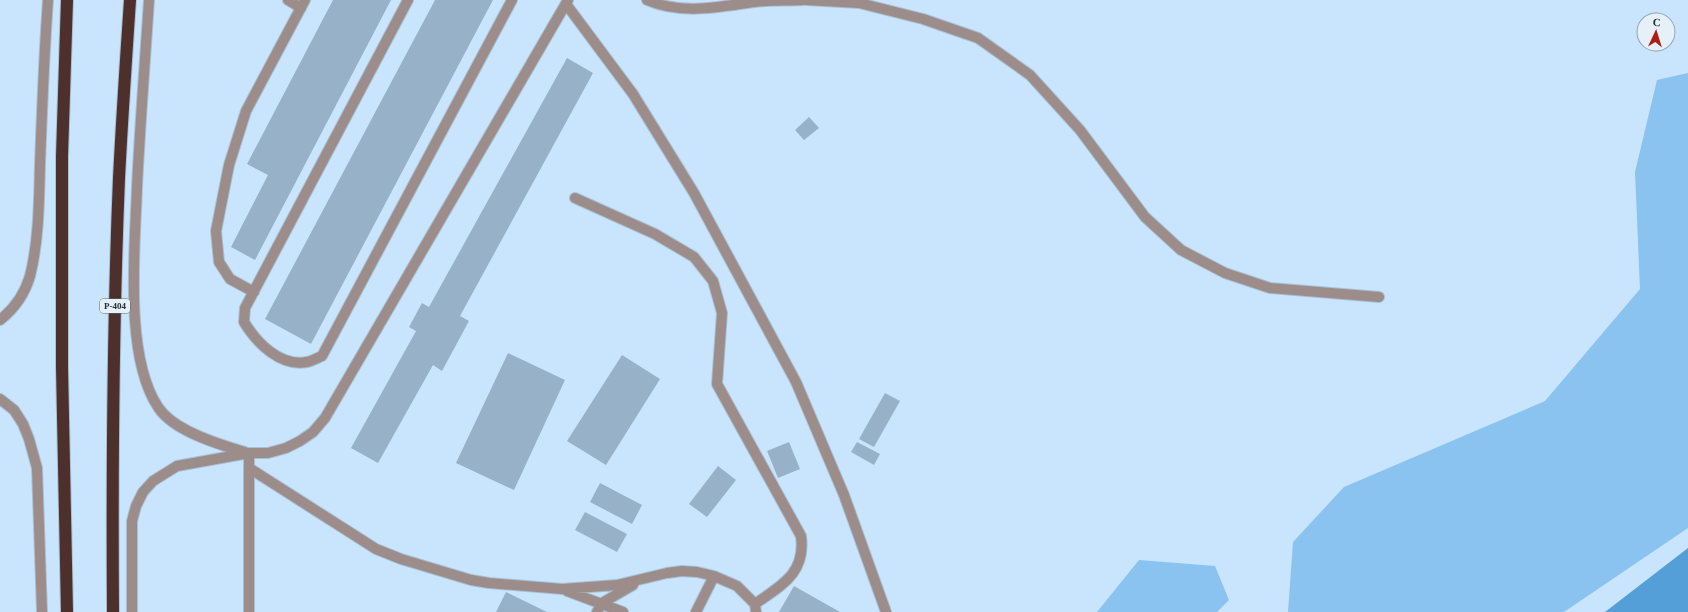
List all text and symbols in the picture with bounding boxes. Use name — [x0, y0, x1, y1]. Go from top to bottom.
north arrow — [1636, 12, 1676, 52]
text: С — [1652, 16, 1661, 28]
road number: Р-404 — [100, 299, 130, 313]

